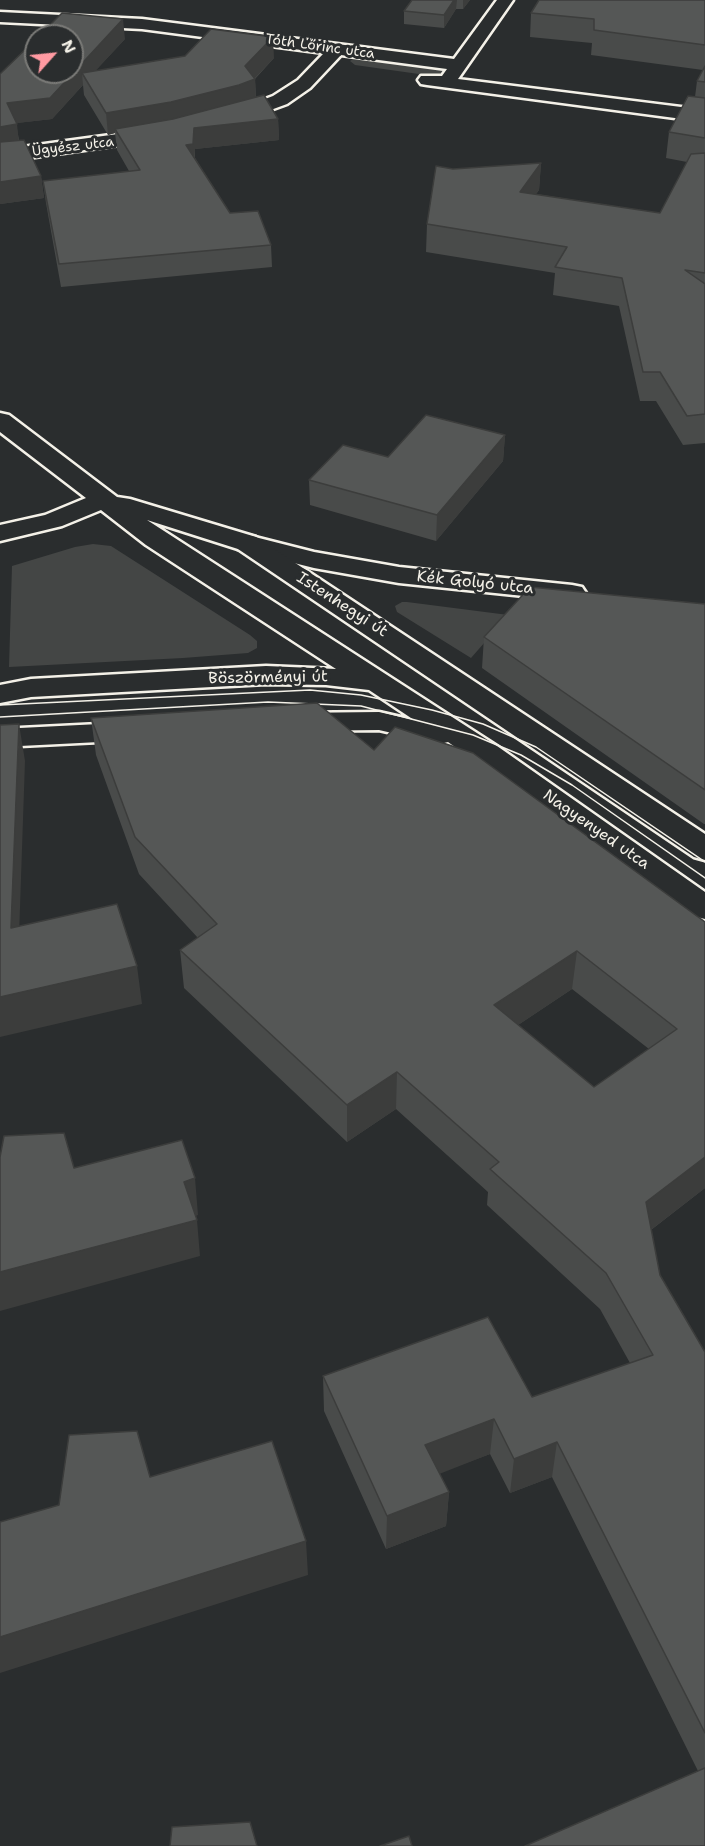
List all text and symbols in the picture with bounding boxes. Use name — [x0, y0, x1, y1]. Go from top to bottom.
north arrow — [24, 24, 84, 84]
street label: Tóth Lőrinc utca — [264, 31, 376, 63]
text: N — [56, 36, 81, 57]
street label: Ügyész utca — [31, 134, 115, 160]
street label: Kék Golyó utca — [416, 567, 534, 599]
street label: Istenhegyi út — [293, 568, 391, 642]
street label: Böszörményi út — [208, 667, 328, 689]
street label: Nagyenyed utca — [539, 786, 653, 874]

